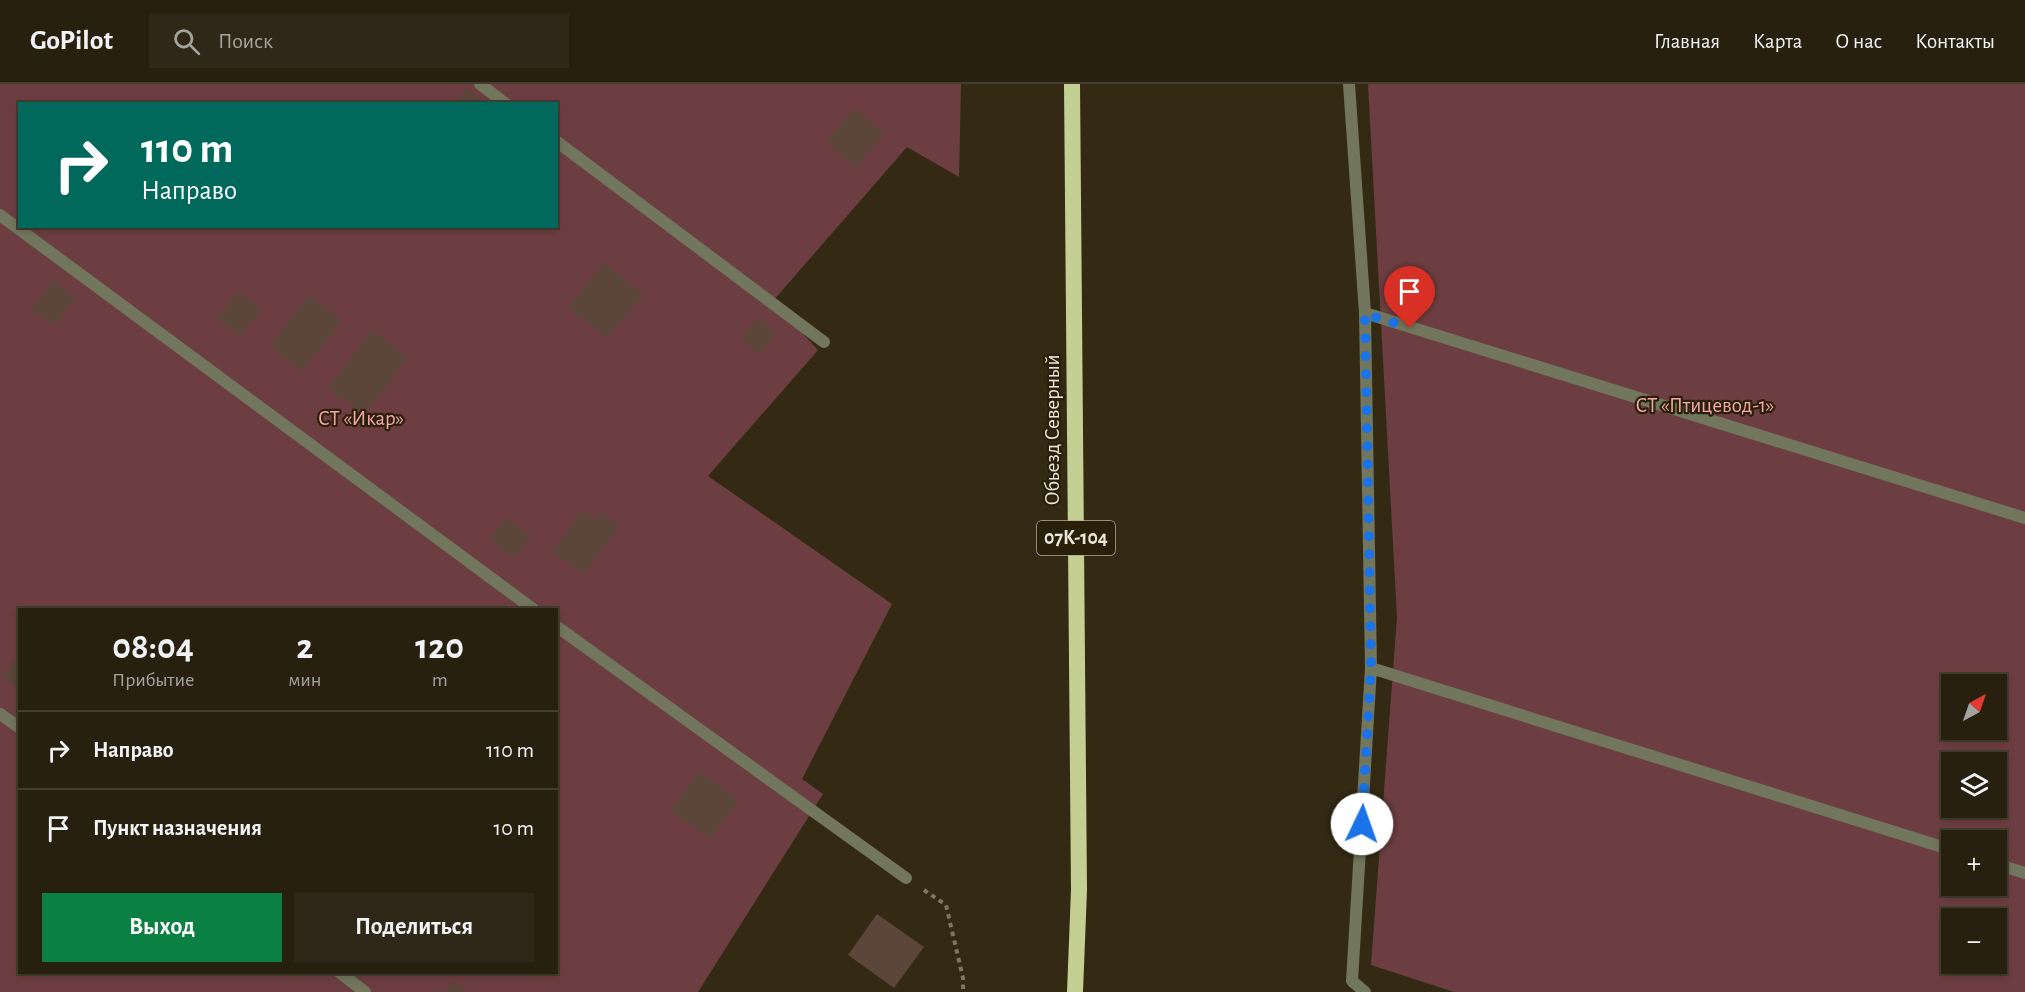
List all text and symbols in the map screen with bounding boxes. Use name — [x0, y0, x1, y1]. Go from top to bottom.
search box — [149, 14, 569, 68]
icon: search — [170, 25, 203, 58]
text: GoPilot — [30, 27, 113, 55]
text: Поиск — [218, 30, 273, 52]
text: Главная — [1654, 31, 1720, 52]
text: Карта — [1753, 31, 1802, 52]
text: О нас — [1835, 31, 1882, 52]
text: Контакты — [1915, 31, 1995, 52]
icon: right — [42, 126, 120, 204]
text: 110 m — [141, 128, 233, 170]
text: Направо — [141, 177, 237, 204]
pin — [1384, 266, 1435, 328]
icon: arrive — [1393, 275, 1426, 308]
street label: Обьезд Северный — [1042, 354, 1063, 506]
park label: СТ «Птицевод-1» — [1636, 395, 1774, 416]
park label: СТ «Икар» — [318, 408, 404, 429]
road number: 07К-104 — [1037, 521, 1115, 555]
text: 08:04 — [112, 629, 194, 665]
text: 2 — [296, 629, 313, 665]
text: 120 — [415, 629, 464, 665]
text: Прибытие — [112, 670, 194, 690]
text: мин — [288, 670, 321, 690]
text: m — [432, 670, 448, 690]
north arrow — [1941, 674, 2007, 740]
map controls — [1941, 674, 2007, 974]
icon: right — [42, 734, 75, 767]
text: Направо — [93, 739, 174, 761]
text: 110 m — [486, 739, 534, 761]
button: layers — [1941, 752, 2007, 818]
position arrow — [1330, 792, 1394, 856]
icon: arrive — [42, 812, 75, 845]
text: Пункт назначения — [93, 817, 262, 839]
text: 10 m — [494, 817, 534, 839]
button: + — [1941, 830, 2007, 896]
button: Выход — [42, 893, 282, 962]
button: Поделиться — [294, 893, 534, 962]
button: − — [1941, 908, 2007, 974]

